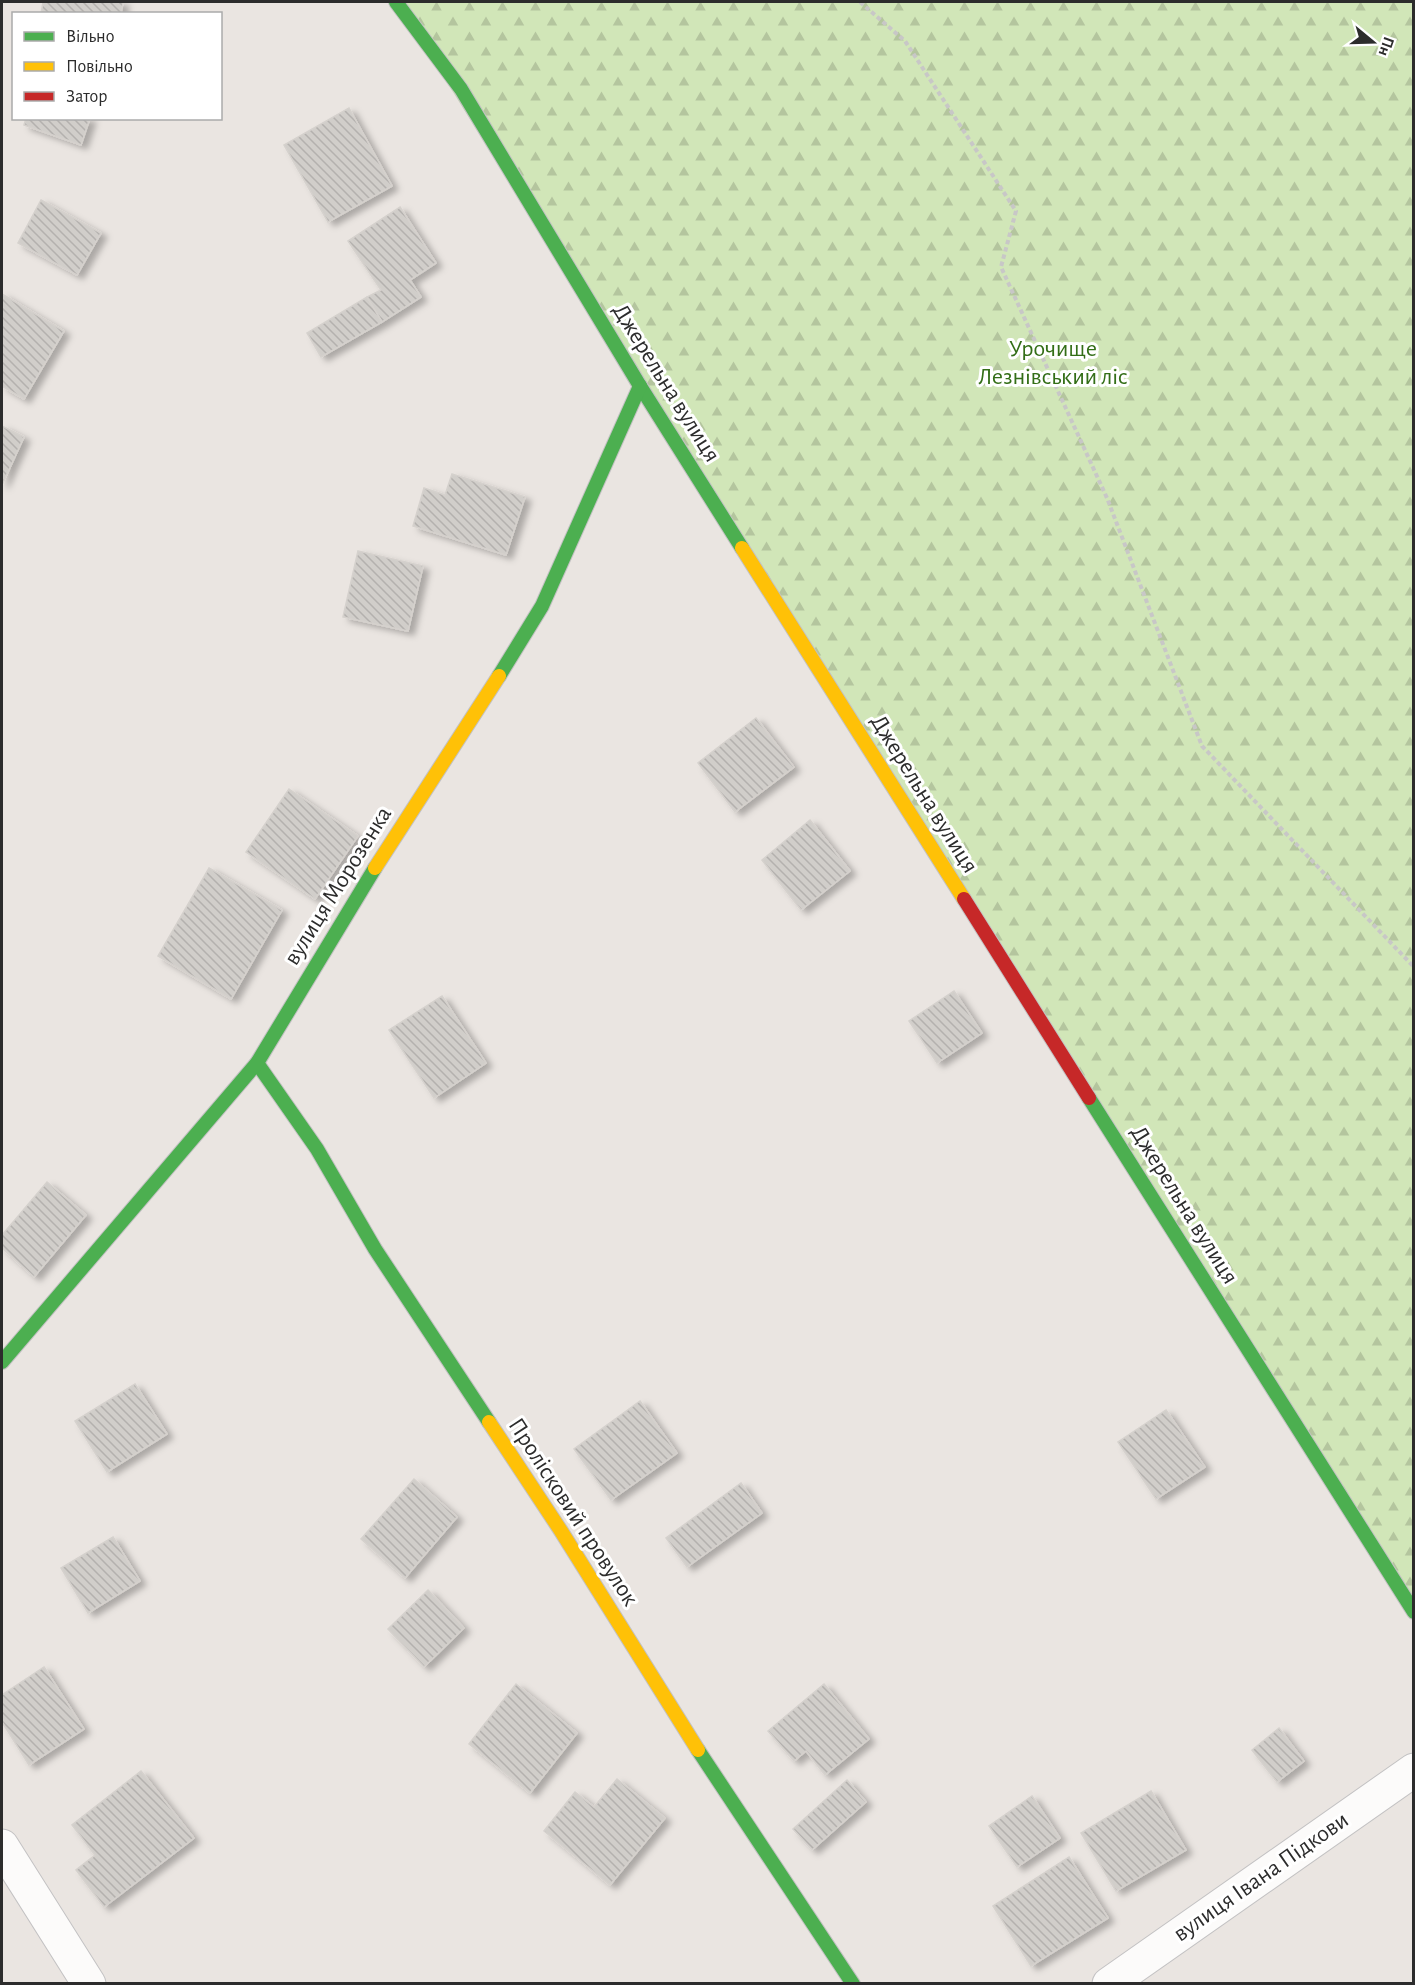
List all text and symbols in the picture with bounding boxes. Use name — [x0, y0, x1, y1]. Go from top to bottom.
legend — [12, 12, 222, 120]
north arrow — [1343, 12, 1403, 72]
text: Вільно — [66, 28, 114, 46]
text: Пн — [1375, 35, 1397, 58]
text: Повільно — [66, 58, 133, 76]
text: Затор — [66, 88, 107, 106]
street label: Джерельна вулиця — [608, 300, 724, 466]
park label: Урочище Лезнівський ліс — [978, 337, 1128, 389]
street label: Джерельна вулиця — [866, 711, 982, 877]
street label: вулиця Морозенка — [280, 803, 396, 969]
street label: Джерельна вулиця — [1126, 1122, 1242, 1288]
street label: Пролісковий провулок — [503, 1414, 643, 1610]
street label: вулиця Івана Підкови — [1169, 1808, 1353, 1946]

